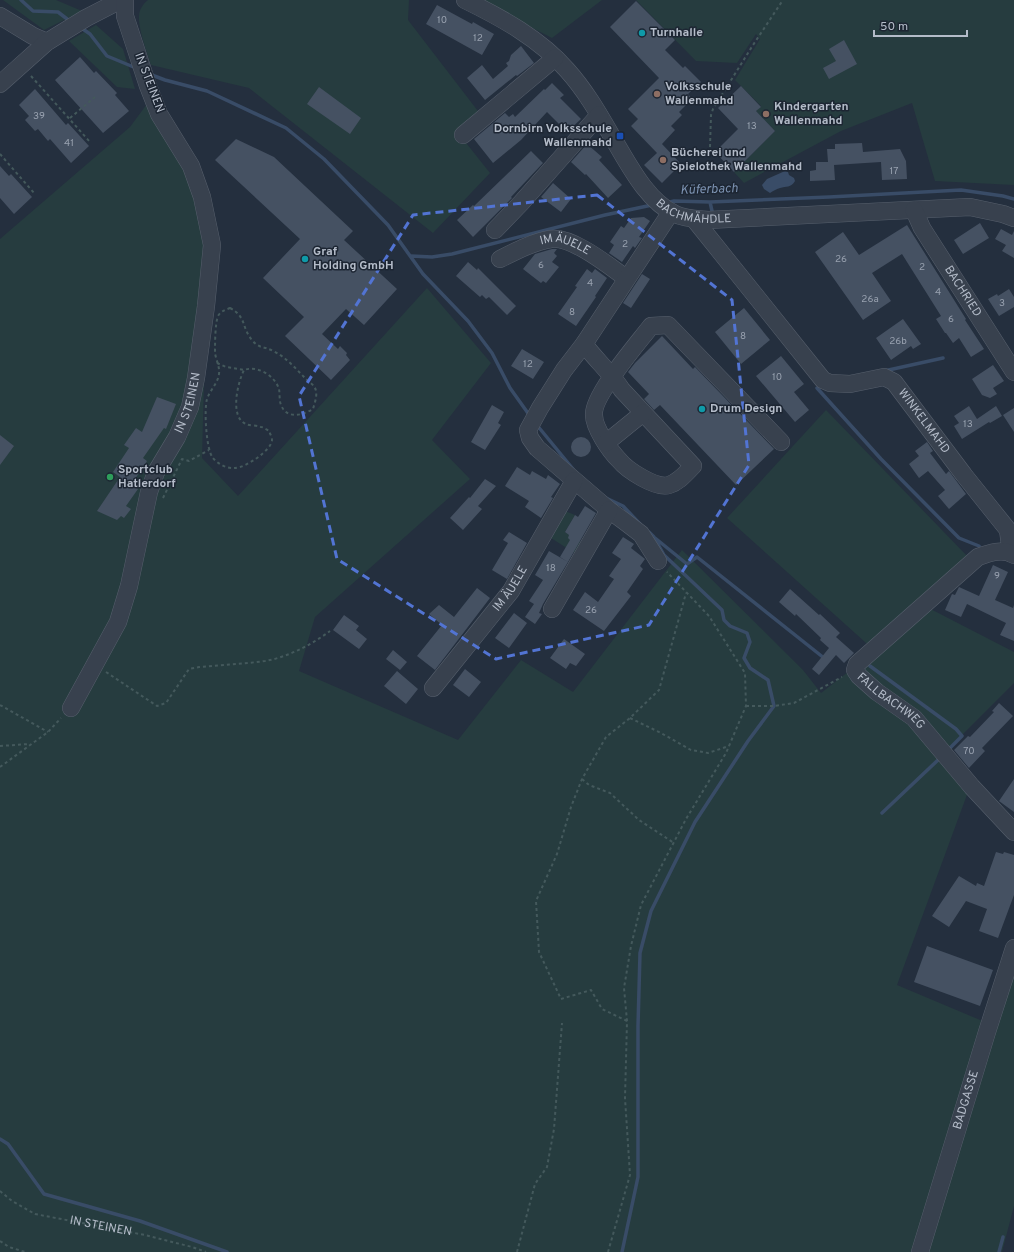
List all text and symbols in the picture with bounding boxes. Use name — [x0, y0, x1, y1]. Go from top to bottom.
scale bar — [874, 12, 967, 38]
house number: 10 — [437, 14, 447, 27]
text: 50 m — [880, 19, 908, 35]
place label: Turnhalle — [650, 25, 703, 41]
marker: Turnhalle — [637, 28, 647, 38]
house number: 12 — [473, 32, 483, 45]
street label: IN STEINEN — [130, 51, 168, 115]
place label: Volksschule Wallenmahd — [665, 79, 734, 109]
marker: Volksschule Wallenmahd — [652, 89, 662, 99]
place label: Kindergarten Wallenmahd — [774, 99, 849, 129]
marker: Kindergarten Wallenmahd — [761, 109, 771, 119]
house number: 39 — [33, 110, 45, 123]
house number: 13 — [747, 120, 757, 133]
place label: Dornbirn Volksschule Wallenmahd — [494, 121, 612, 151]
marker: Dornbirn Volksschule Wallenmahd — [615, 131, 625, 141]
house number: 41 — [64, 137, 74, 150]
place label: Bücherei und Spielothek Wallenmahd — [671, 145, 802, 175]
marker: Bücherei und Spielothek Wallenmahd — [658, 155, 668, 165]
house number: 17 — [890, 165, 898, 178]
water label: Küferbach — [680, 181, 738, 199]
street label: BACHMÄHDLE — [652, 196, 732, 228]
street label: IM ÄUELE — [538, 231, 593, 259]
house number: 2 — [622, 238, 628, 251]
place label: Graf Holding GmbH — [313, 244, 394, 274]
house number: 26 — [835, 253, 847, 266]
marker: Graf Holding GmbH — [300, 254, 310, 264]
house number: 6 — [538, 259, 544, 272]
house number: 2 — [919, 261, 925, 274]
street label: BACHRIED — [940, 263, 985, 320]
house number: 4 — [587, 277, 593, 290]
house number: 4 — [935, 286, 941, 299]
house number: 26a — [861, 293, 879, 306]
house number: 3 — [999, 297, 1005, 310]
house number: 8 — [569, 306, 575, 319]
house number: 6 — [948, 313, 954, 326]
house number: 8 — [740, 330, 746, 343]
house number: 26b — [889, 335, 907, 348]
house number: 12 — [523, 358, 533, 371]
street label: IN STEINEN — [172, 371, 205, 436]
house number: 10 — [772, 371, 782, 384]
street label: WINKELMAHD — [894, 386, 953, 457]
place label: Drum Design — [710, 401, 782, 417]
marker: Drum Design — [697, 404, 707, 414]
house number: 13 — [963, 418, 973, 431]
place label: Sportclub Hatlerdorf — [118, 462, 176, 492]
marker: Sportclub Hatlerdorf — [105, 472, 115, 482]
house number: 18 — [546, 562, 556, 575]
street label: IM ÄUELE — [489, 563, 532, 615]
house number: 9 — [994, 570, 1000, 583]
house number: 26 — [585, 604, 597, 617]
street label: FALLBACHWEG — [853, 670, 928, 733]
house number: 70 — [963, 745, 975, 758]
street label: BADGASSE — [950, 1068, 983, 1131]
street label: IN STEINEN — [68, 1213, 133, 1240]

